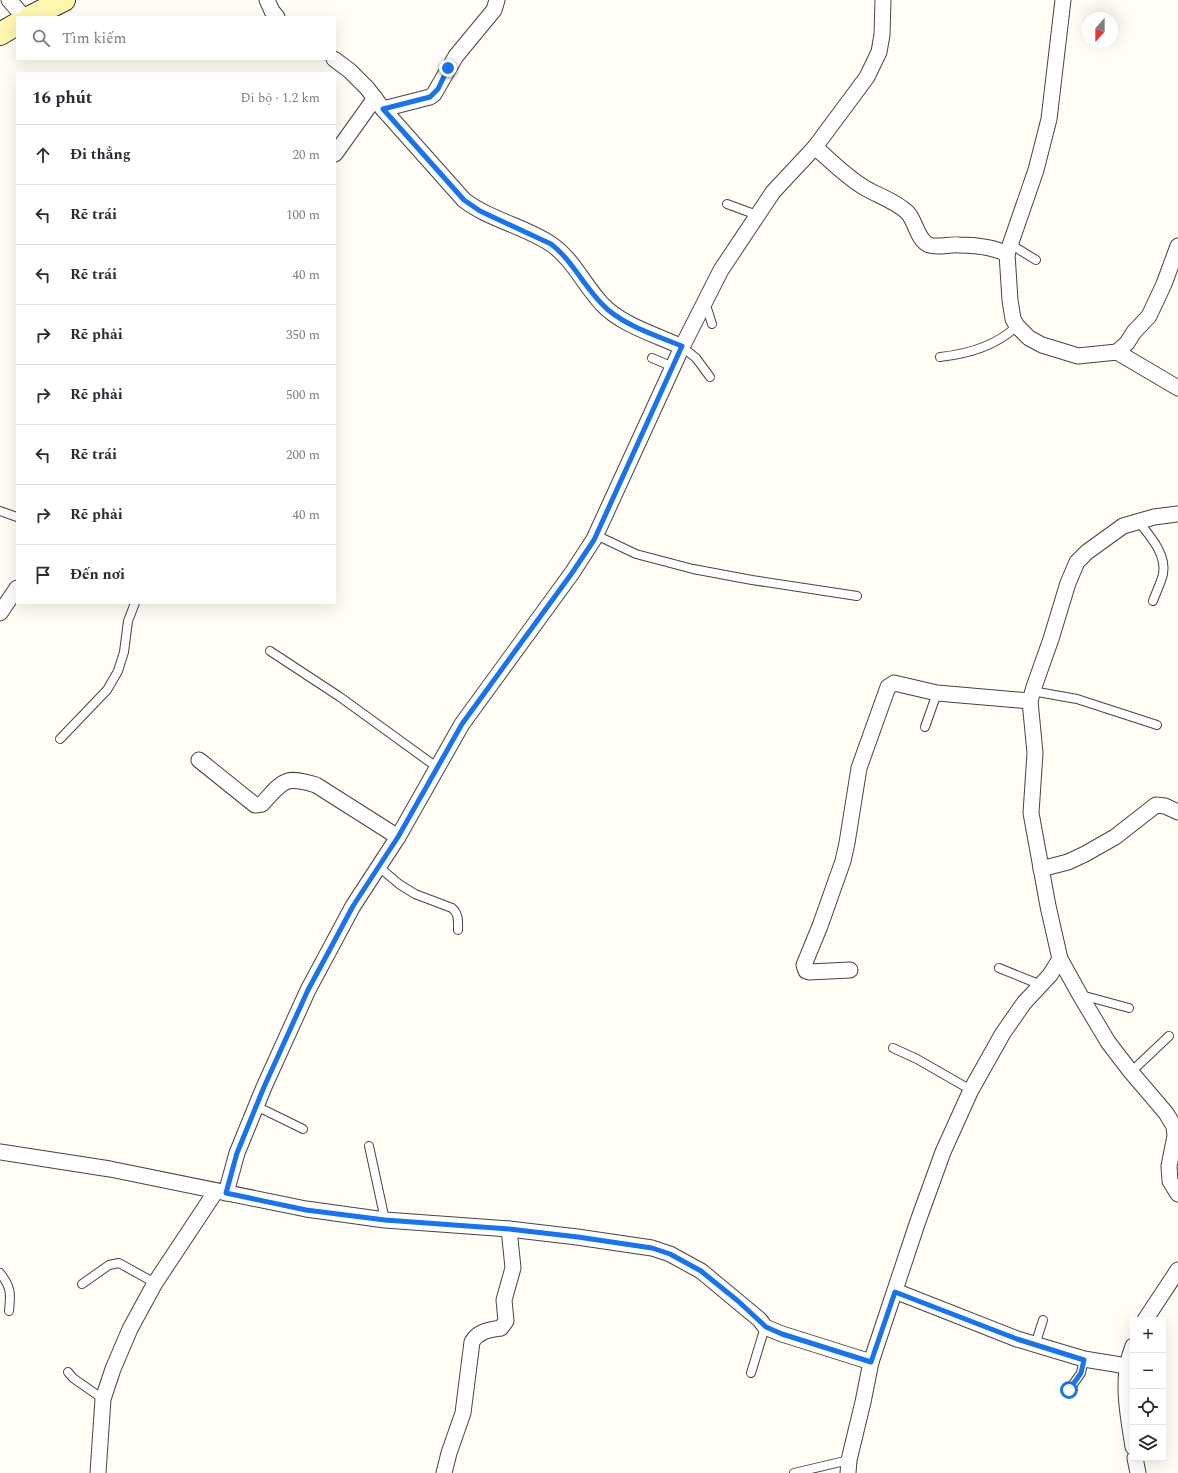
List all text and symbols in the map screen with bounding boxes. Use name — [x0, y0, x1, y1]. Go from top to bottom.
north arrow — [1082, 12, 1118, 48]
search box — [16, 16, 336, 60]
icon: search — [30, 27, 52, 49]
text: Tìm kiếm — [62, 27, 126, 50]
route end — [439, 59, 457, 77]
text: 16 phút — [32, 85, 92, 111]
text: Đi bộ · 1.2 km — [241, 88, 320, 108]
text: Đi thẳng — [70, 143, 131, 166]
icon: ahead — [32, 144, 54, 166]
text: 20 m — [293, 145, 320, 165]
text: Rẽ trái — [70, 203, 117, 226]
icon: left — [32, 204, 54, 226]
text: 100 m — [286, 205, 320, 225]
text: Rẽ trái — [70, 263, 117, 286]
icon: left — [32, 264, 54, 286]
text: 40 m — [293, 265, 320, 285]
text: Rẽ phải — [70, 323, 123, 346]
icon: right — [32, 324, 54, 346]
text: 350 m — [286, 325, 320, 345]
text: Rẽ phải — [70, 383, 123, 406]
icon: right — [32, 384, 54, 406]
text: 500 m — [286, 385, 320, 405]
text: Rẽ trái — [70, 443, 117, 466]
icon: left — [32, 444, 54, 466]
text: 200 m — [286, 445, 320, 465]
text: Rẽ phải — [70, 503, 123, 526]
icon: right — [32, 504, 54, 526]
text: 40 m — [293, 505, 320, 525]
text: Đến nơi — [70, 563, 125, 586]
icon: arrive — [32, 564, 54, 586]
map controls — [1130, 1317, 1166, 1461]
button: + — [1130, 1317, 1166, 1353]
button: − — [1130, 1353, 1166, 1389]
route start — [1060, 1381, 1078, 1399]
button: locate — [1130, 1389, 1166, 1425]
button: layers — [1130, 1425, 1166, 1461]

